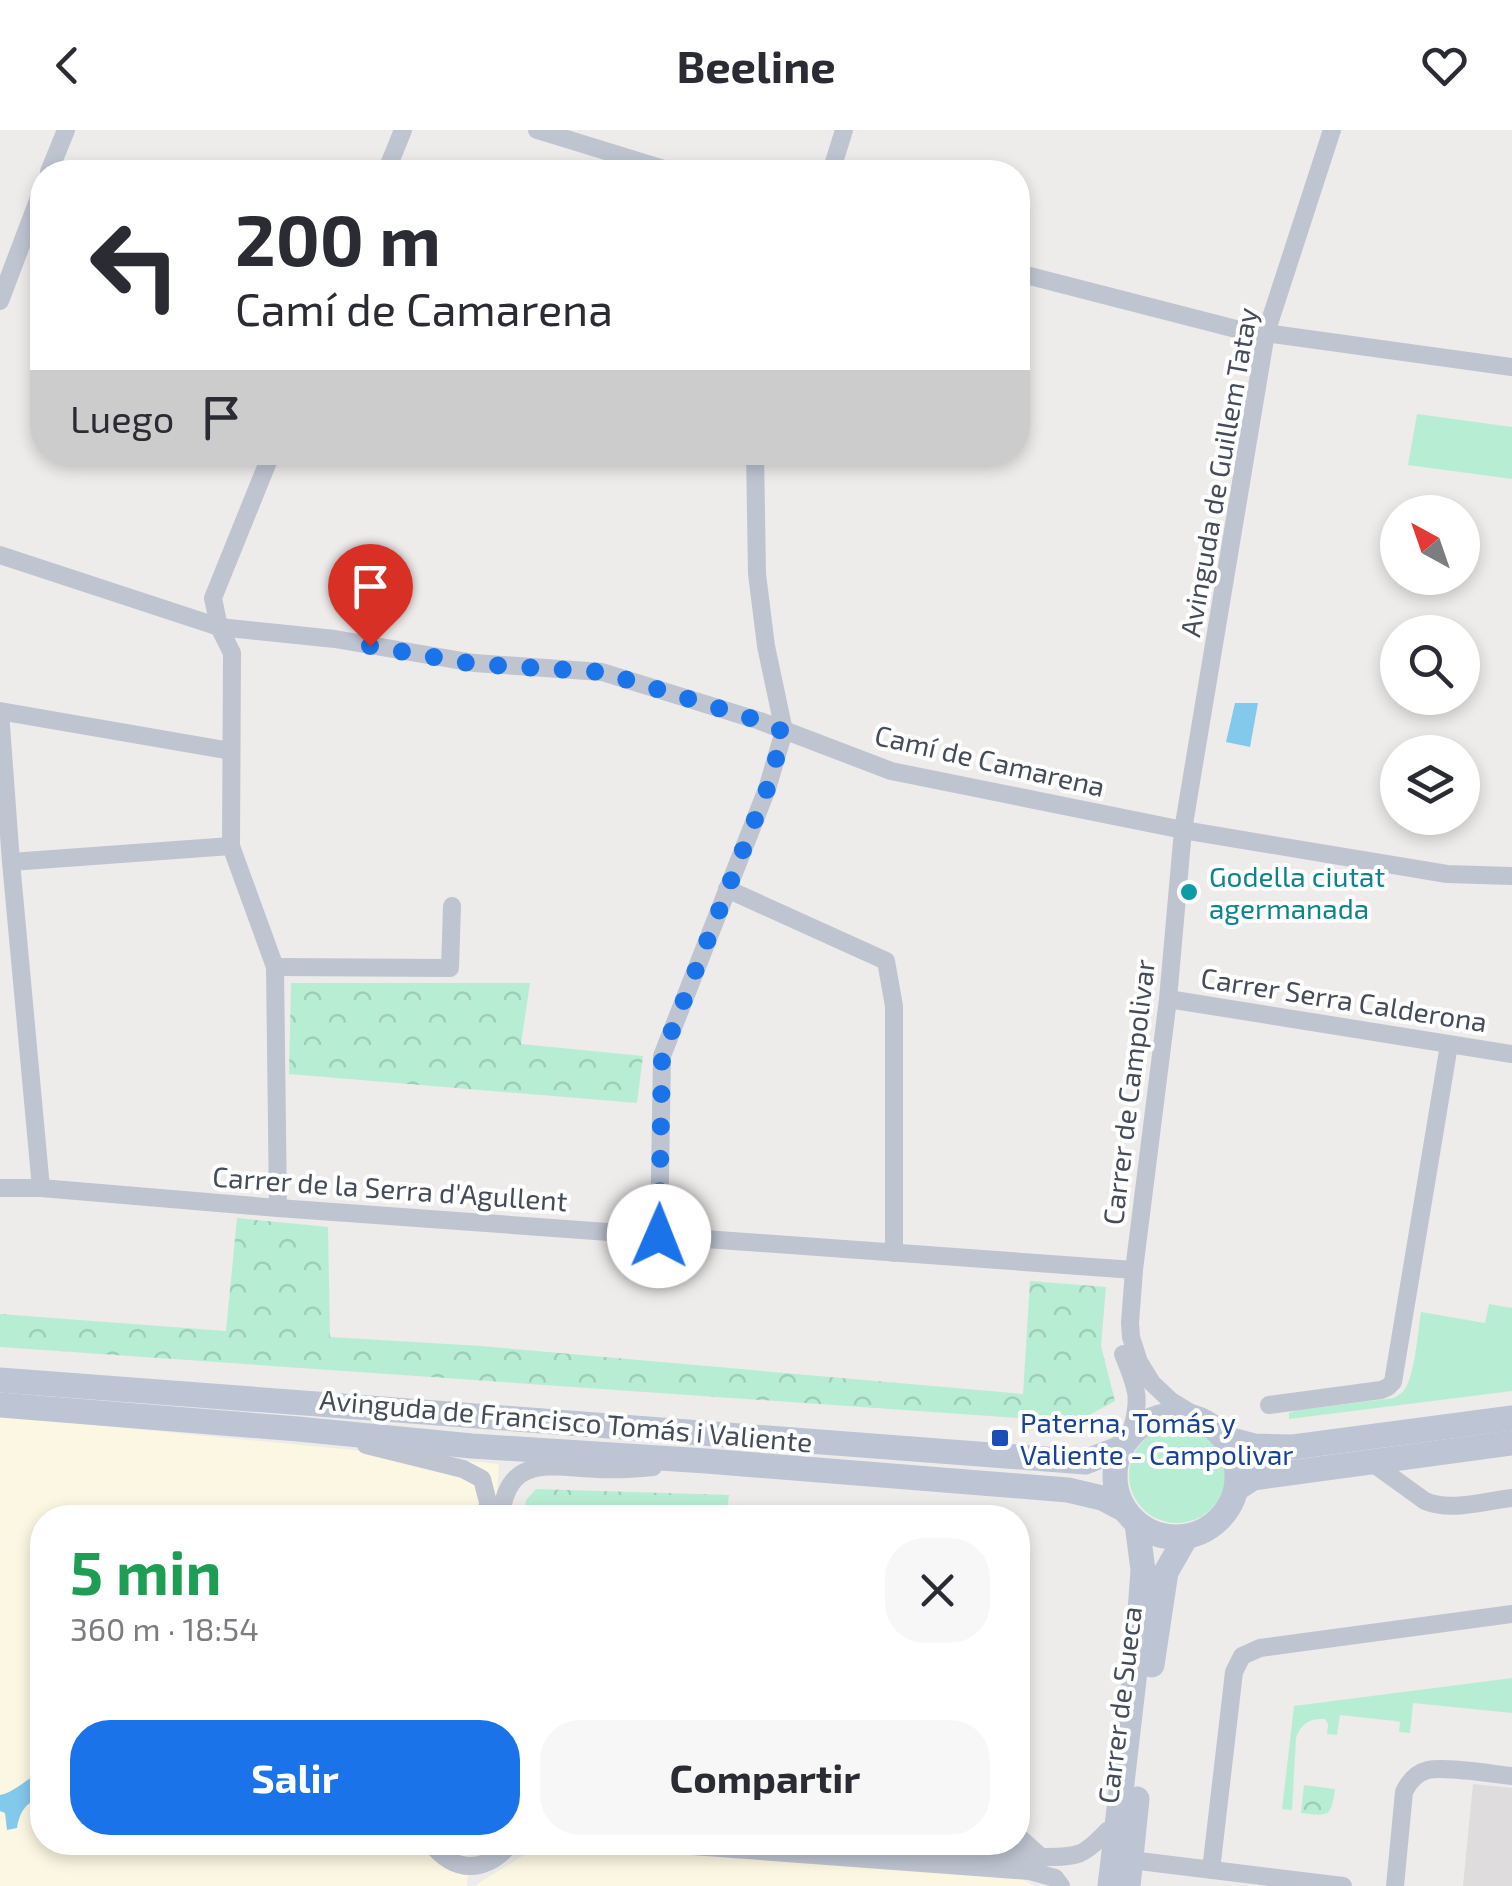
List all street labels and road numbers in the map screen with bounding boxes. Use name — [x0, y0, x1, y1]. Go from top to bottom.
street label: Avinguda de Guillem Tatay — [1172, 305, 1264, 639]
street label: Camí de Camarena — [872, 717, 1108, 803]
street label: Carrer de Campolivar — [1095, 957, 1161, 1227]
street label: Carrer Serra Calderona — [1198, 960, 1490, 1038]
street label: Carrer de la Serra d'Agullent — [211, 1159, 569, 1217]
street label: Avinguda de Francisco Tomás i Valiente — [318, 1382, 814, 1458]
street label: Carrer de Sueca — [1090, 1604, 1148, 1806]

